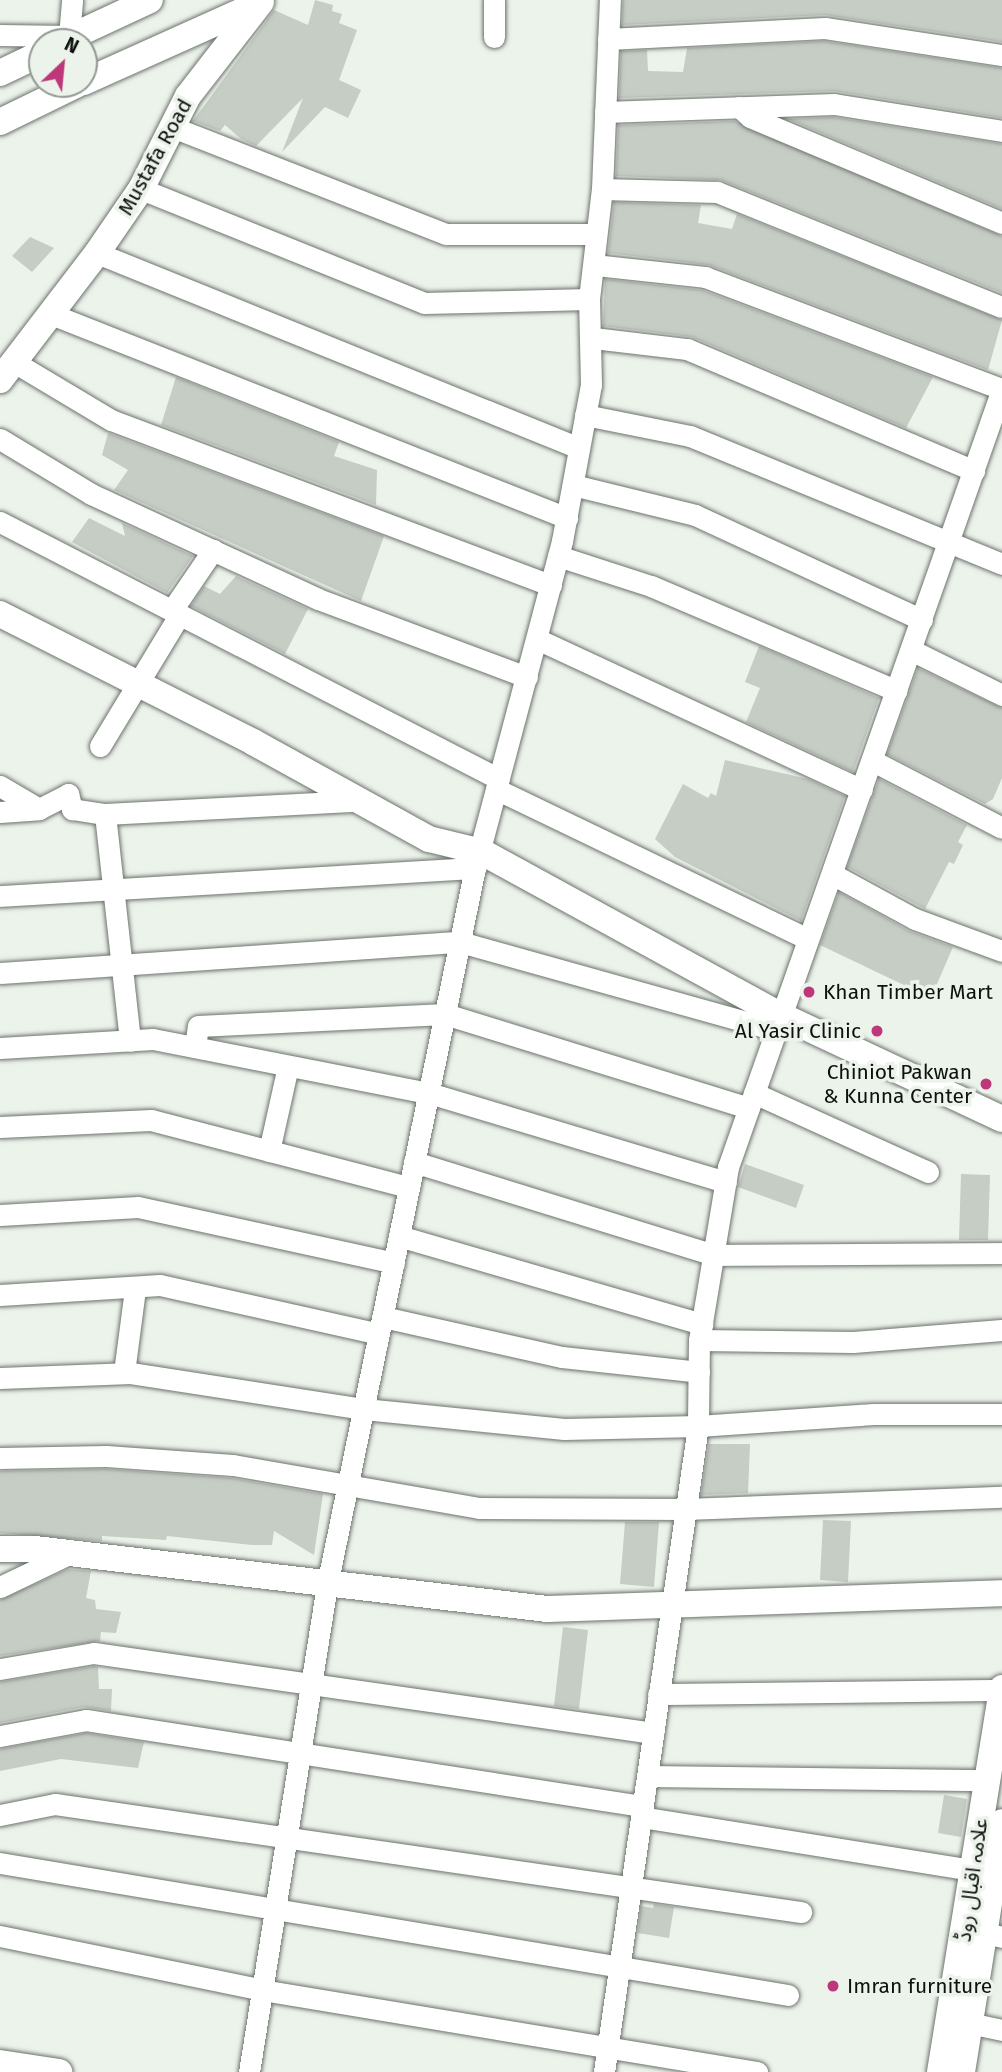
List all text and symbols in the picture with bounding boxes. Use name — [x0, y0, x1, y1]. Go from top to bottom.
north arrow — [28, 28, 98, 98]
text: N — [61, 32, 82, 59]
street label: Mustafa Road — [113, 94, 197, 220]
place label: Khan Timber Mart — [823, 979, 993, 1005]
marker: Khan Timber Mart — [801, 984, 817, 1000]
place label: Al Yasir Clinic — [735, 1018, 861, 1044]
marker: Al Yasir Clinic — [867, 1021, 887, 1041]
place label: Chiniot Pakwan & Kunna Center — [823, 1059, 972, 1109]
marker: Chiniot Pakwan & Kunna Center — [978, 1076, 994, 1092]
street label: علامہ اقبال روڈ — [951, 1816, 993, 1944]
place label: Imran furniture — [847, 1973, 992, 1999]
marker: Imran furniture — [825, 1978, 841, 1994]

